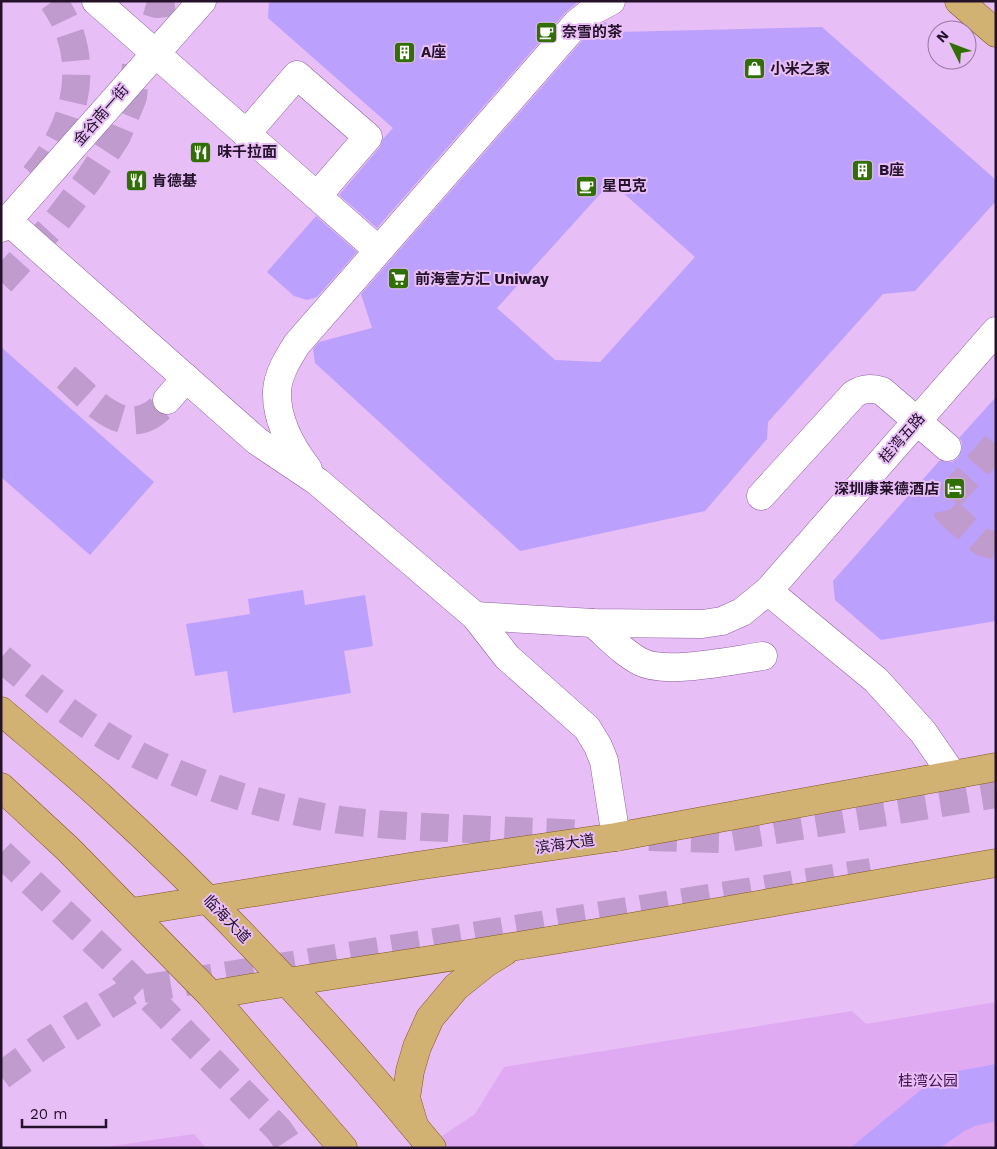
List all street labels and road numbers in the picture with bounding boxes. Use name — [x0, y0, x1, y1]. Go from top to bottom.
street label: 金谷南一街 — [70, 81, 132, 149]
street label: 桂湾五路 — [876, 409, 928, 467]
street label: 滨海大道 — [534, 831, 596, 857]
street label: 临海大道 — [200, 891, 254, 947]

